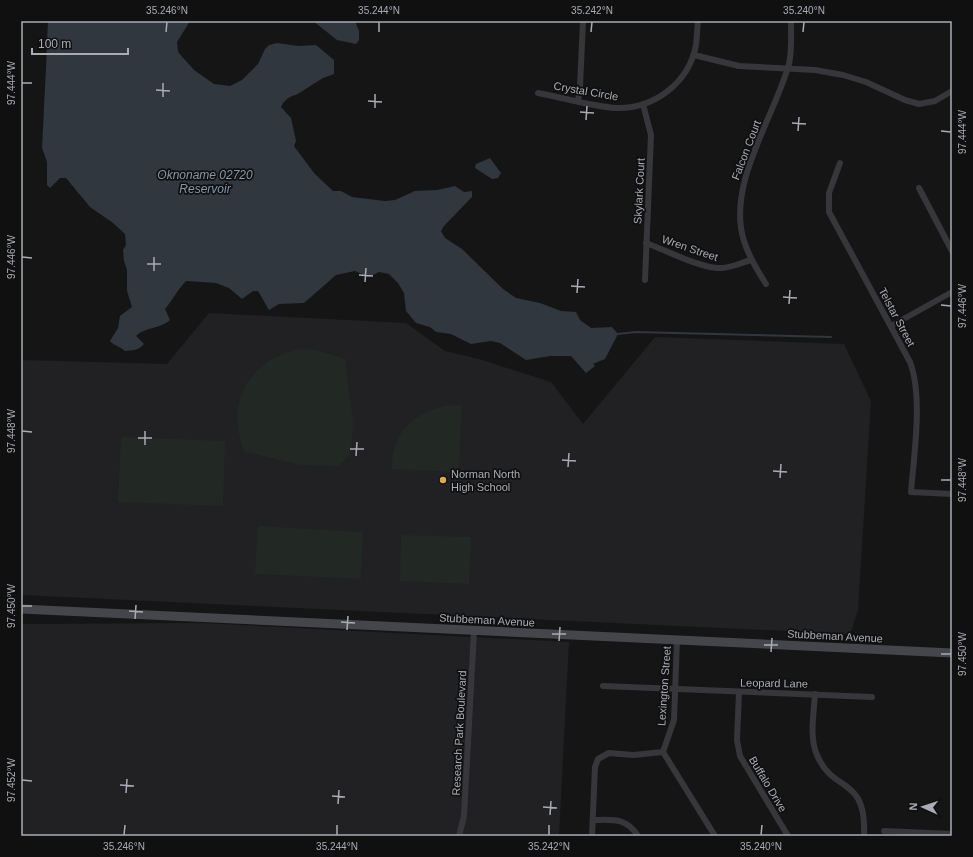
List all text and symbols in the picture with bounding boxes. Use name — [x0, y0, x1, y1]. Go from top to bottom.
text: 35.246°N — [146, 5, 188, 16]
text: 35.244°N — [358, 5, 400, 16]
text: 35.242°N — [571, 5, 613, 16]
text: 35.240°N — [783, 5, 825, 16]
scale bar — [32, 30, 128, 56]
text: 100 m — [38, 37, 71, 51]
text: 97.444°W — [6, 60, 17, 105]
street label: Crystal Circle — [553, 79, 619, 103]
text: 97.444°W — [957, 109, 968, 154]
street label: Falcon Court — [729, 118, 763, 182]
street label: Skylark Court — [631, 158, 647, 224]
water label: Oknoname 02720 Reservoir — [157, 168, 253, 196]
street label: Wren Street — [660, 233, 720, 263]
text: 97.446°W — [6, 234, 17, 279]
text: 97.446°W — [957, 283, 968, 328]
street label: Telstar Street — [876, 286, 918, 348]
text: 97.448°W — [6, 408, 17, 453]
text: 97.448°W — [957, 457, 968, 502]
place label: Norman North High School — [451, 468, 520, 493]
marker: Norman North High School — [438, 475, 448, 485]
text: 97.450°W — [6, 583, 17, 628]
street label: Stubbeman Avenue — [439, 612, 535, 628]
street label: Stubbeman Avenue — [787, 628, 883, 644]
text: 97.450°W — [957, 631, 968, 676]
street label: Lexington Street — [655, 646, 673, 726]
street label: Research Park Boulevard — [450, 670, 468, 796]
street label: Leopard Lane — [740, 676, 808, 690]
street label: Buffalo Drive — [747, 754, 789, 814]
text: 97.452°W — [6, 757, 17, 802]
north arrow — [903, 787, 943, 827]
text: N — [907, 802, 919, 811]
text: 35.246°N — [103, 841, 145, 852]
text: 35.244°N — [316, 841, 358, 852]
text: 35.242°N — [528, 841, 570, 852]
text: 35.240°N — [740, 841, 782, 852]

